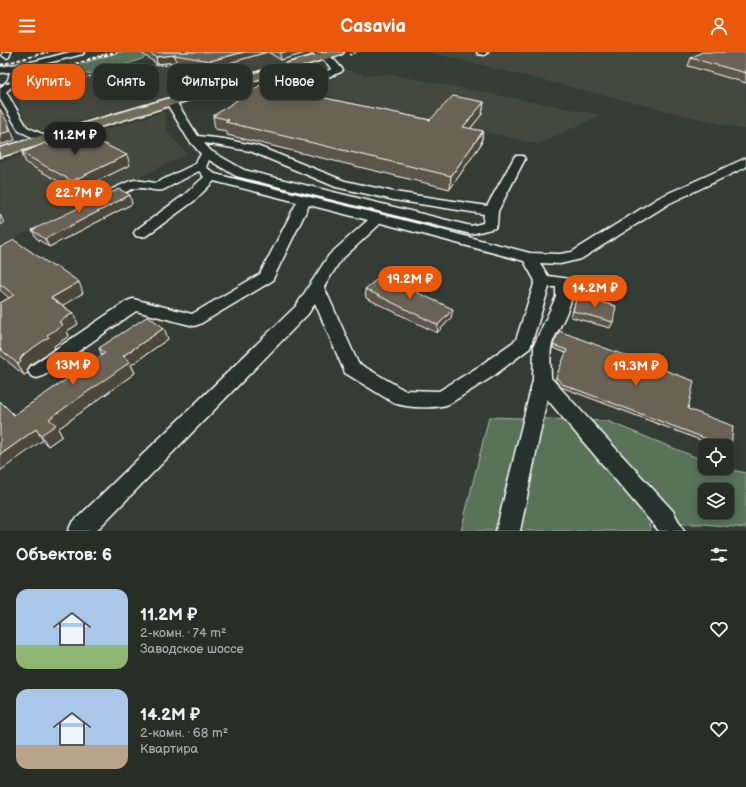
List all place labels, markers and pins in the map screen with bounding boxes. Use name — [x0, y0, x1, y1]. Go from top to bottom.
pin: 11.2M ₽ — [38, 122, 112, 156]
pin: 22.7M ₽ — [42, 180, 116, 214]
pin: 19.2M ₽ — [373, 266, 447, 300]
pin: 14.2M ₽ — [558, 275, 632, 309]
pin: 13M ₽ — [45, 352, 101, 386]
pin: 19.3M ₽ — [599, 353, 673, 387]

